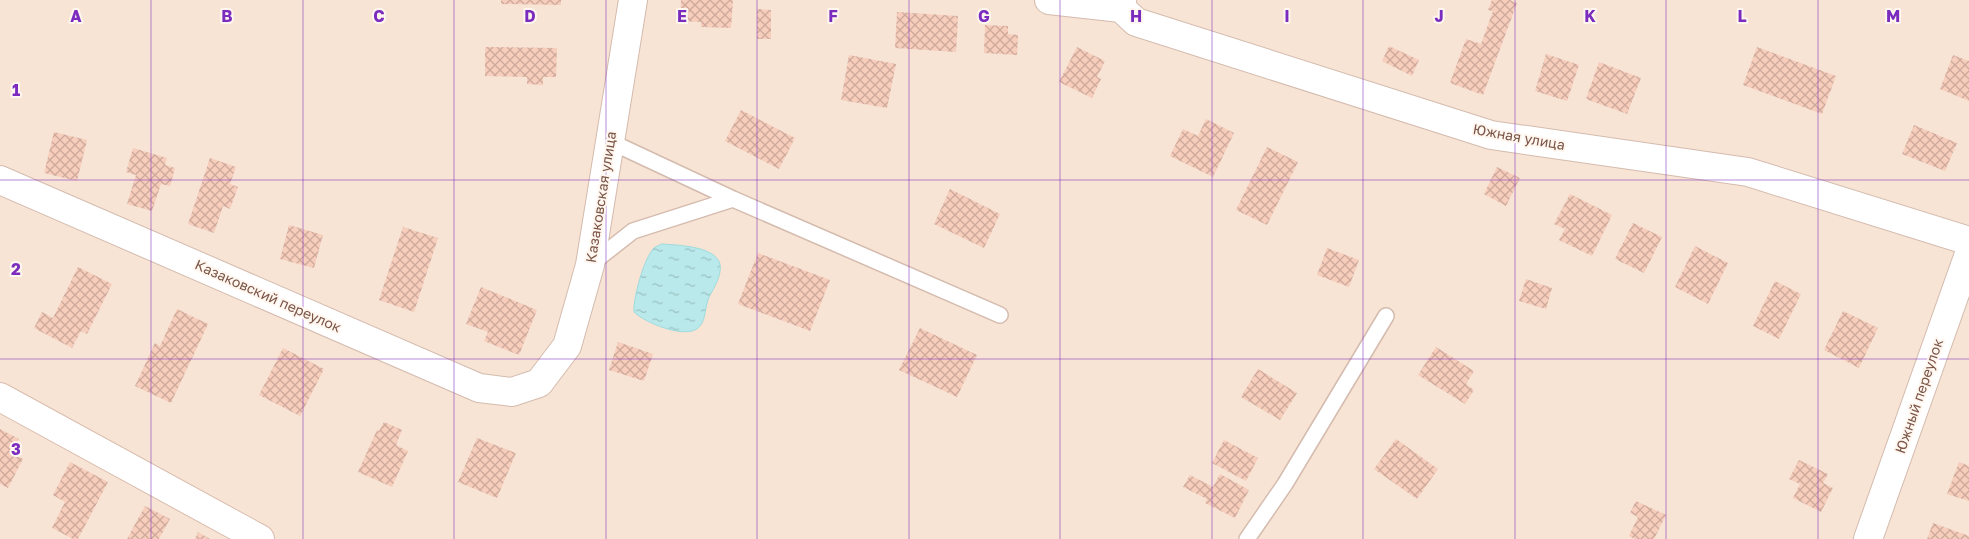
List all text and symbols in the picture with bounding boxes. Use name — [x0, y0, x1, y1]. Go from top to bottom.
text: A — [70, 6, 82, 26]
text: B — [221, 6, 233, 26]
text: C — [373, 6, 385, 26]
text: D — [524, 6, 536, 26]
text: E — [677, 6, 687, 26]
text: F — [828, 6, 838, 26]
text: G — [978, 6, 990, 26]
text: H — [1130, 6, 1142, 26]
text: I — [1284, 6, 1290, 26]
text: J — [1434, 6, 1444, 26]
text: K — [1584, 6, 1596, 26]
text: L — [1737, 6, 1747, 26]
text: M — [1886, 6, 1900, 26]
text: 1 — [12, 80, 20, 100]
street label: Южная улица — [1472, 120, 1567, 153]
street label: Казаковская улица — [582, 130, 619, 264]
street label: Казаковский переулок — [192, 256, 344, 336]
text: 2 — [11, 259, 21, 279]
street label: Южный переулок — [1891, 336, 1946, 455]
text: 3 — [11, 439, 21, 459]

